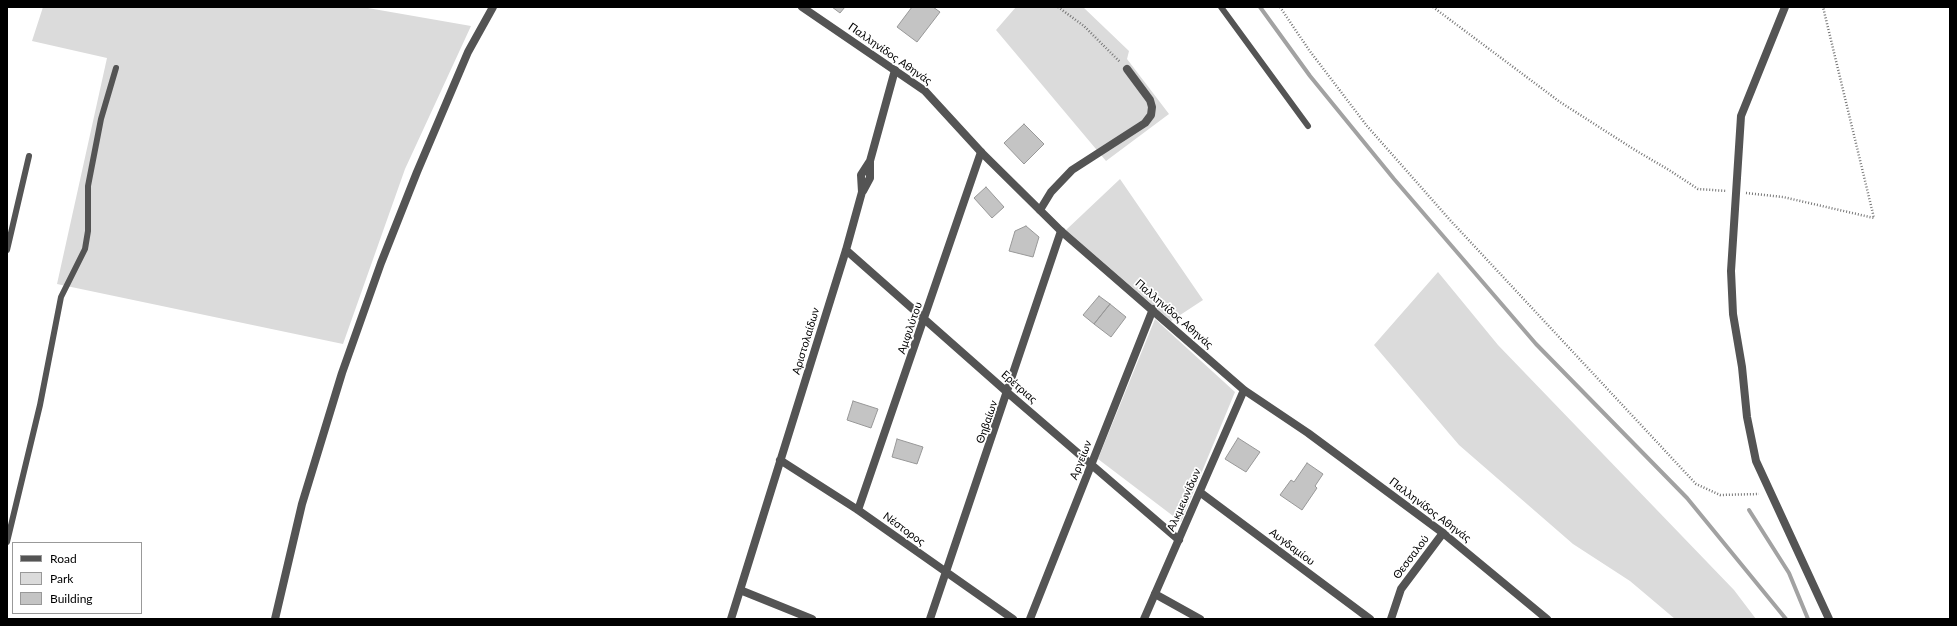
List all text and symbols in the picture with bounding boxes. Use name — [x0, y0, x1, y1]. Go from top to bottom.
street label: Παλληνίδος Αθηνάς — [846, 20, 934, 88]
street label: Παλληνίδος Αθηνάς — [1132, 277, 1216, 351]
street label: Αμφιλύτου — [895, 300, 925, 356]
street label: Αριστολαίδων — [790, 306, 822, 376]
street label: Ερέτριας — [998, 368, 1040, 406]
street label: Θηβαίων — [973, 399, 1001, 445]
street label: Αργείων — [1067, 438, 1095, 482]
street label: Αλκμεωνίδων — [1164, 467, 1204, 533]
street label: Παλληνίδος Αθηνάς — [1387, 475, 1473, 545]
street label: Νέστορος — [881, 509, 927, 549]
street label: Αυγδαμίου — [1267, 526, 1317, 568]
street label: Θεσσαλού — [1390, 533, 1432, 581]
legend — [12, 542, 142, 614]
text: Road — [50, 551, 77, 566]
text: Park — [50, 571, 73, 586]
text: Building — [50, 591, 93, 606]

